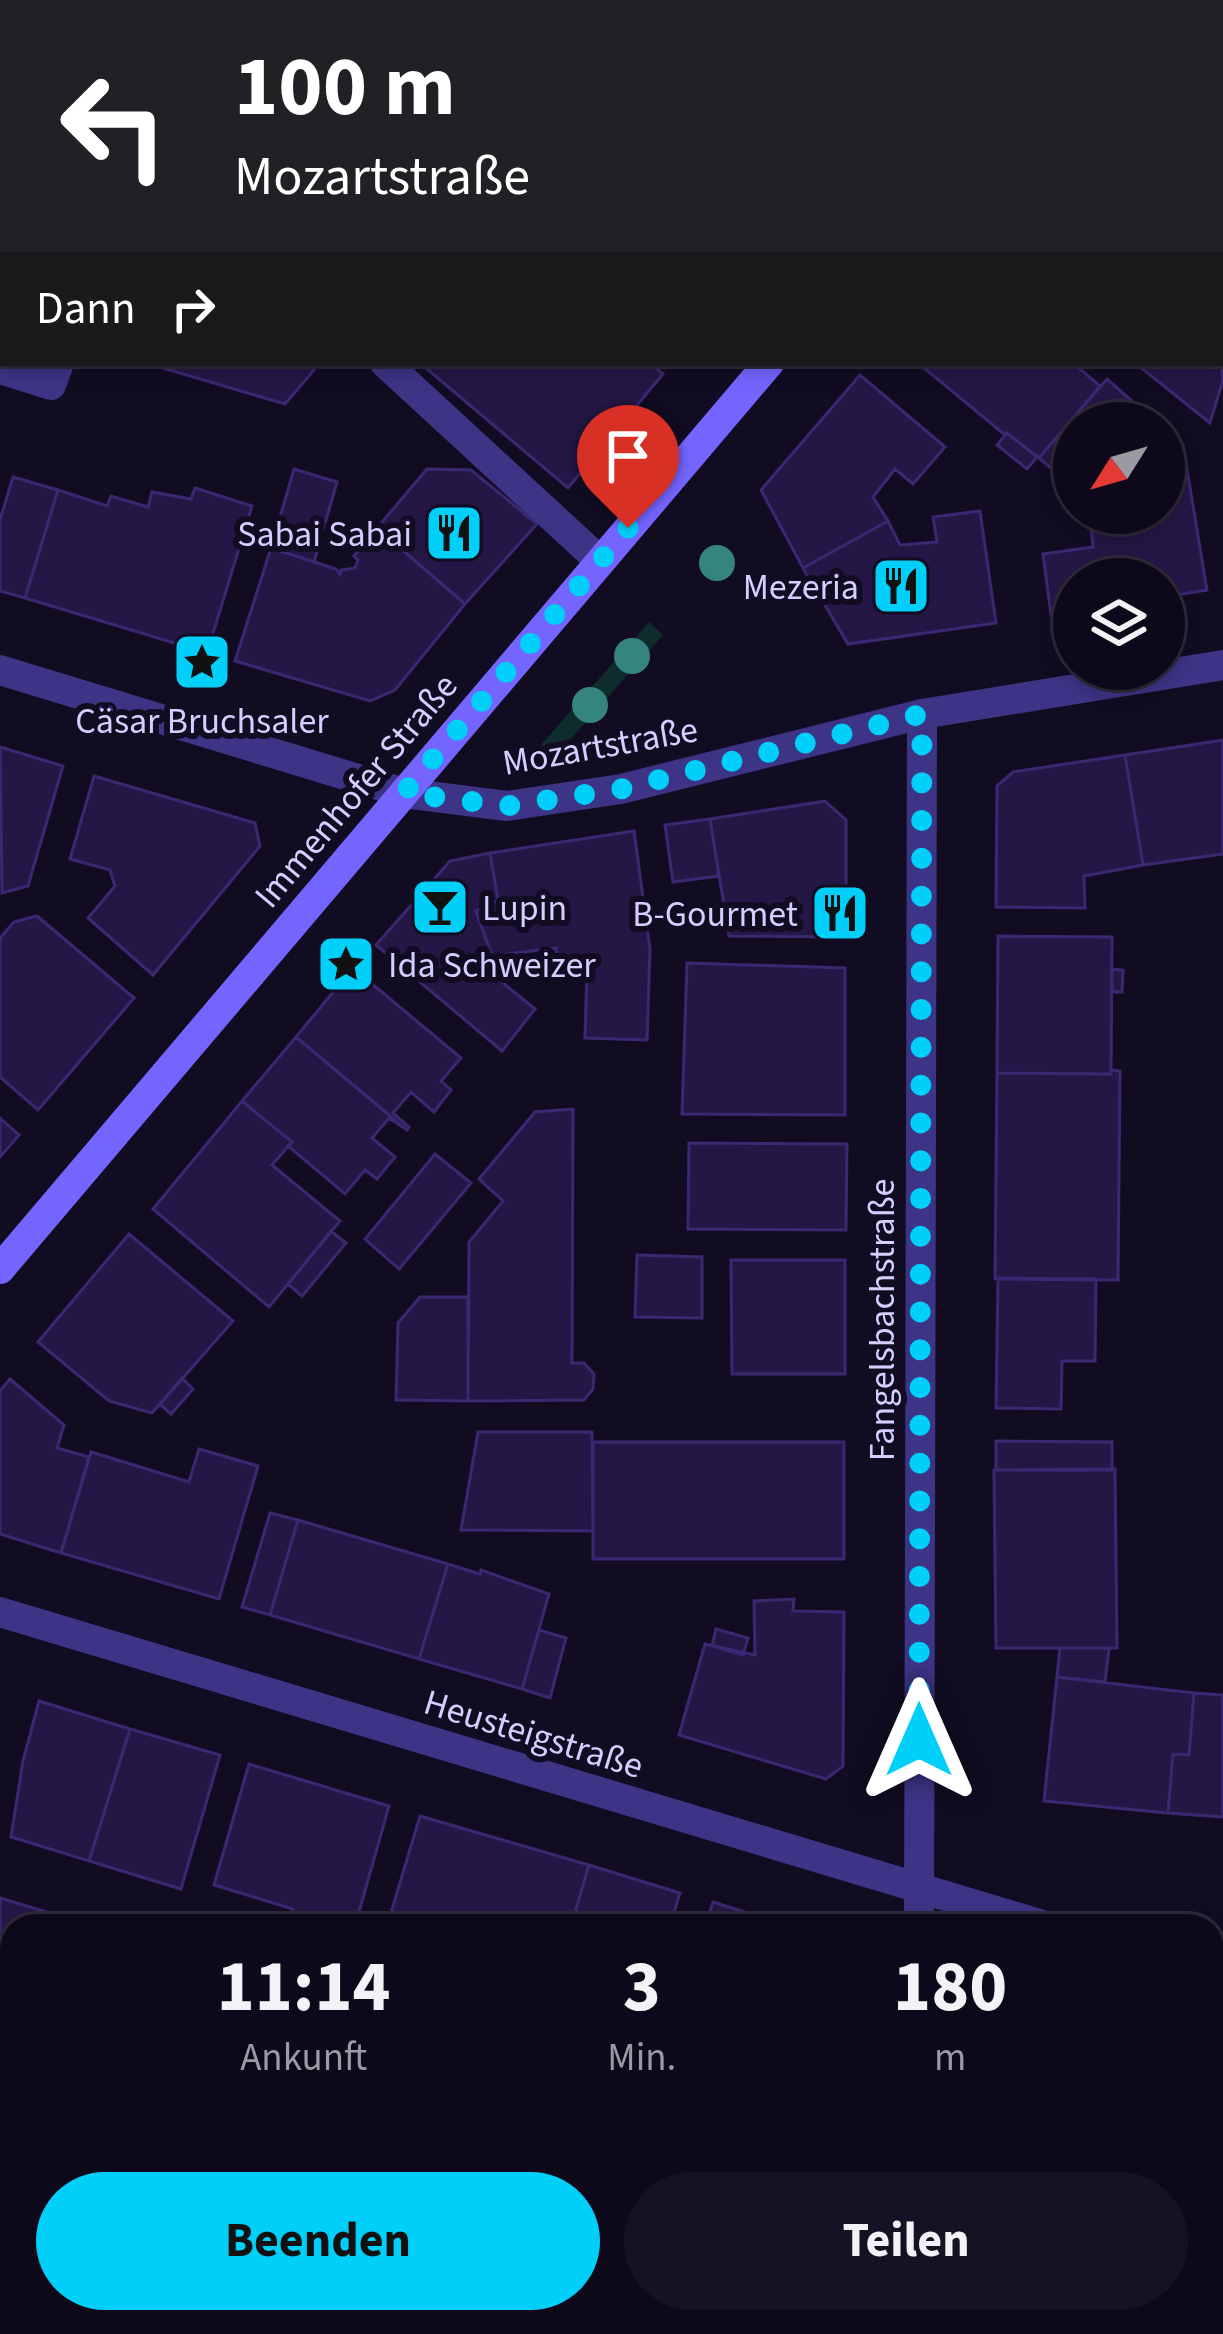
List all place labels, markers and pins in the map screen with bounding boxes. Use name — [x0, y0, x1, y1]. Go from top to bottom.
pin — [577, 405, 679, 528]
restaurant icon: Sabai Sabai — [423, 502, 485, 564]
place label: Sabai Sabai — [237, 509, 412, 560]
restaurant icon: Mezeria — [870, 555, 932, 617]
place label: Mezeria — [743, 562, 859, 613]
place icon: Cäsar Bruchsaler — [171, 631, 233, 693]
place label: Cäsar Bruchsaler — [75, 696, 329, 747]
bar icon: Lupin — [409, 876, 471, 938]
restaurant icon: B-Gourmet — [809, 882, 871, 944]
place label: Lupin — [482, 883, 567, 934]
place label: B-Gourmet — [632, 889, 798, 940]
place icon: Ida Schweizer — [315, 933, 377, 995]
place label: Ida Schweizer — [388, 940, 596, 991]

